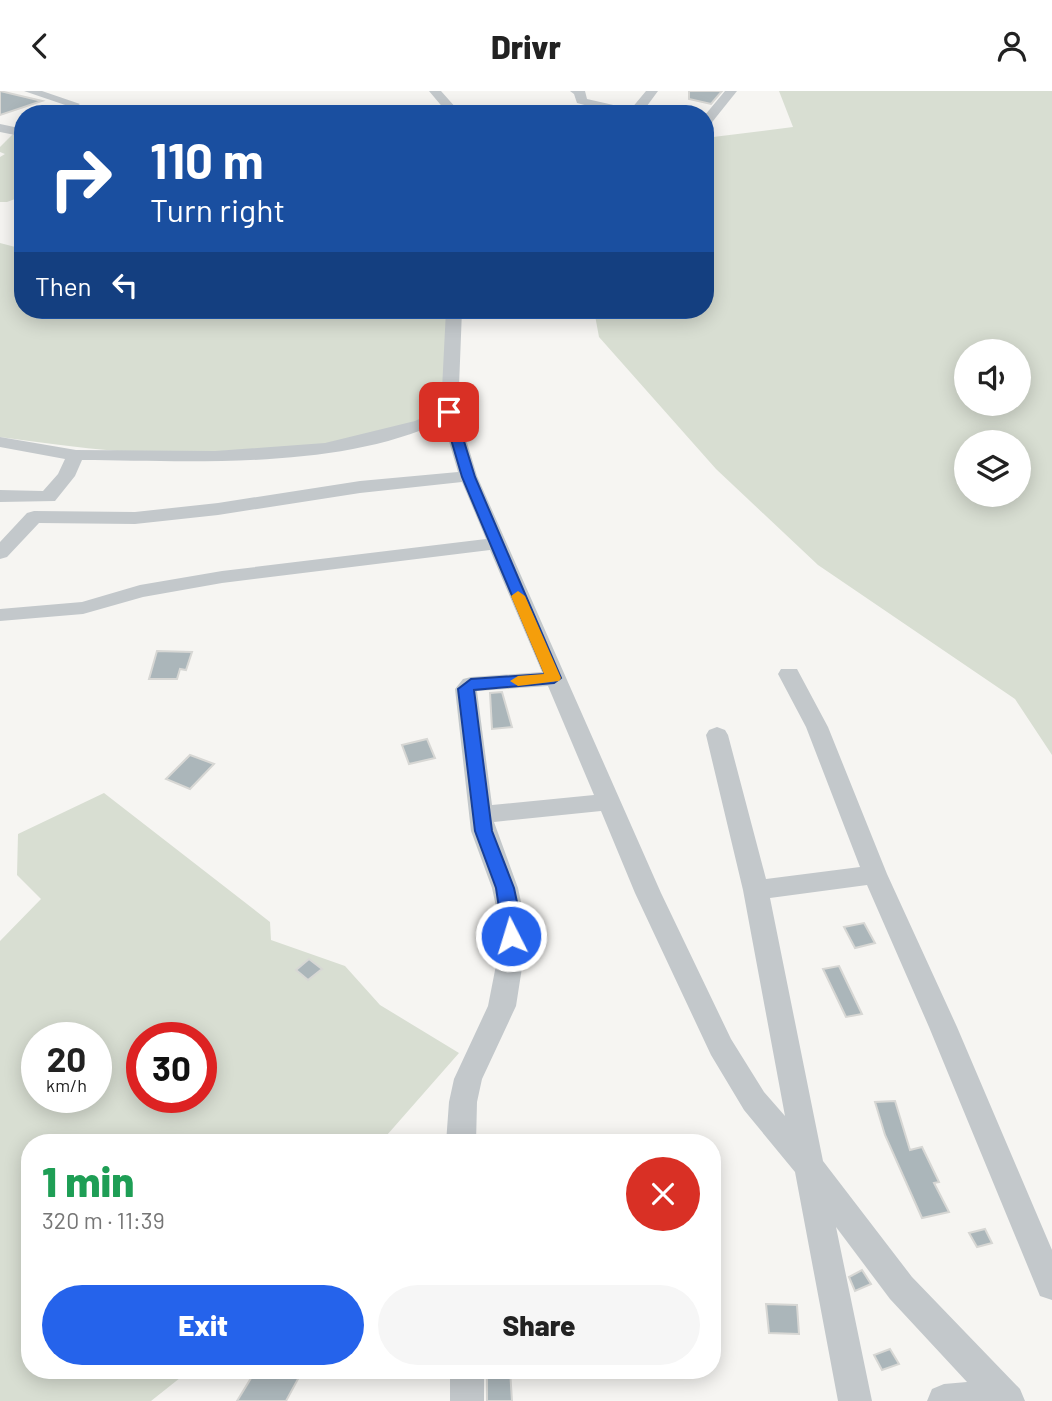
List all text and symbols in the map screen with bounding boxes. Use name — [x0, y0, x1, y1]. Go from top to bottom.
icon: back — [21, 27, 59, 65]
text: Drivr — [491, 27, 561, 65]
icon: person — [993, 27, 1031, 65]
text: 110 m — [150, 130, 264, 189]
icon: right — [35, 133, 126, 224]
text: Turn right — [150, 190, 285, 228]
icon: left — [106, 266, 144, 304]
text: Then — [35, 270, 92, 301]
map controls — [954, 339, 1031, 507]
button: sound — [954, 339, 1031, 416]
pin — [419, 382, 479, 442]
icon: arrive — [430, 393, 468, 431]
button: layers — [954, 430, 1031, 507]
position arrow — [474, 899, 548, 973]
speed limit sign: 30 — [126, 1022, 217, 1113]
text: 20 — [47, 1037, 86, 1079]
text: km/h — [46, 1074, 87, 1096]
text: 1 min — [42, 1155, 134, 1205]
button: close — [626, 1157, 700, 1231]
text: 320 m · 11:39 — [42, 1206, 165, 1234]
button: Exit — [42, 1285, 364, 1365]
button: Share — [378, 1285, 700, 1365]

